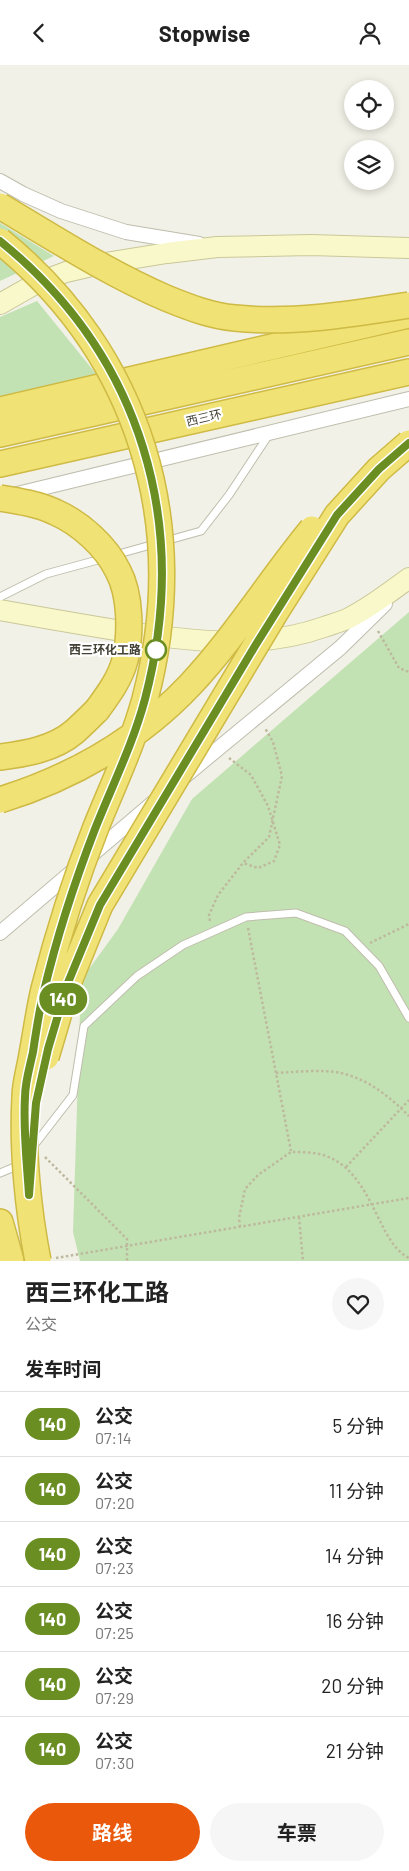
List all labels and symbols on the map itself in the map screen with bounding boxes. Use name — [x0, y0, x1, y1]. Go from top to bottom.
street label: 西三环 — [185, 406, 223, 428]
marker: 西三环化工路 — [145, 639, 167, 661]
place label: 西三环化工路 — [69, 642, 141, 656]
line badge: 140 — [34, 983, 92, 1015]

